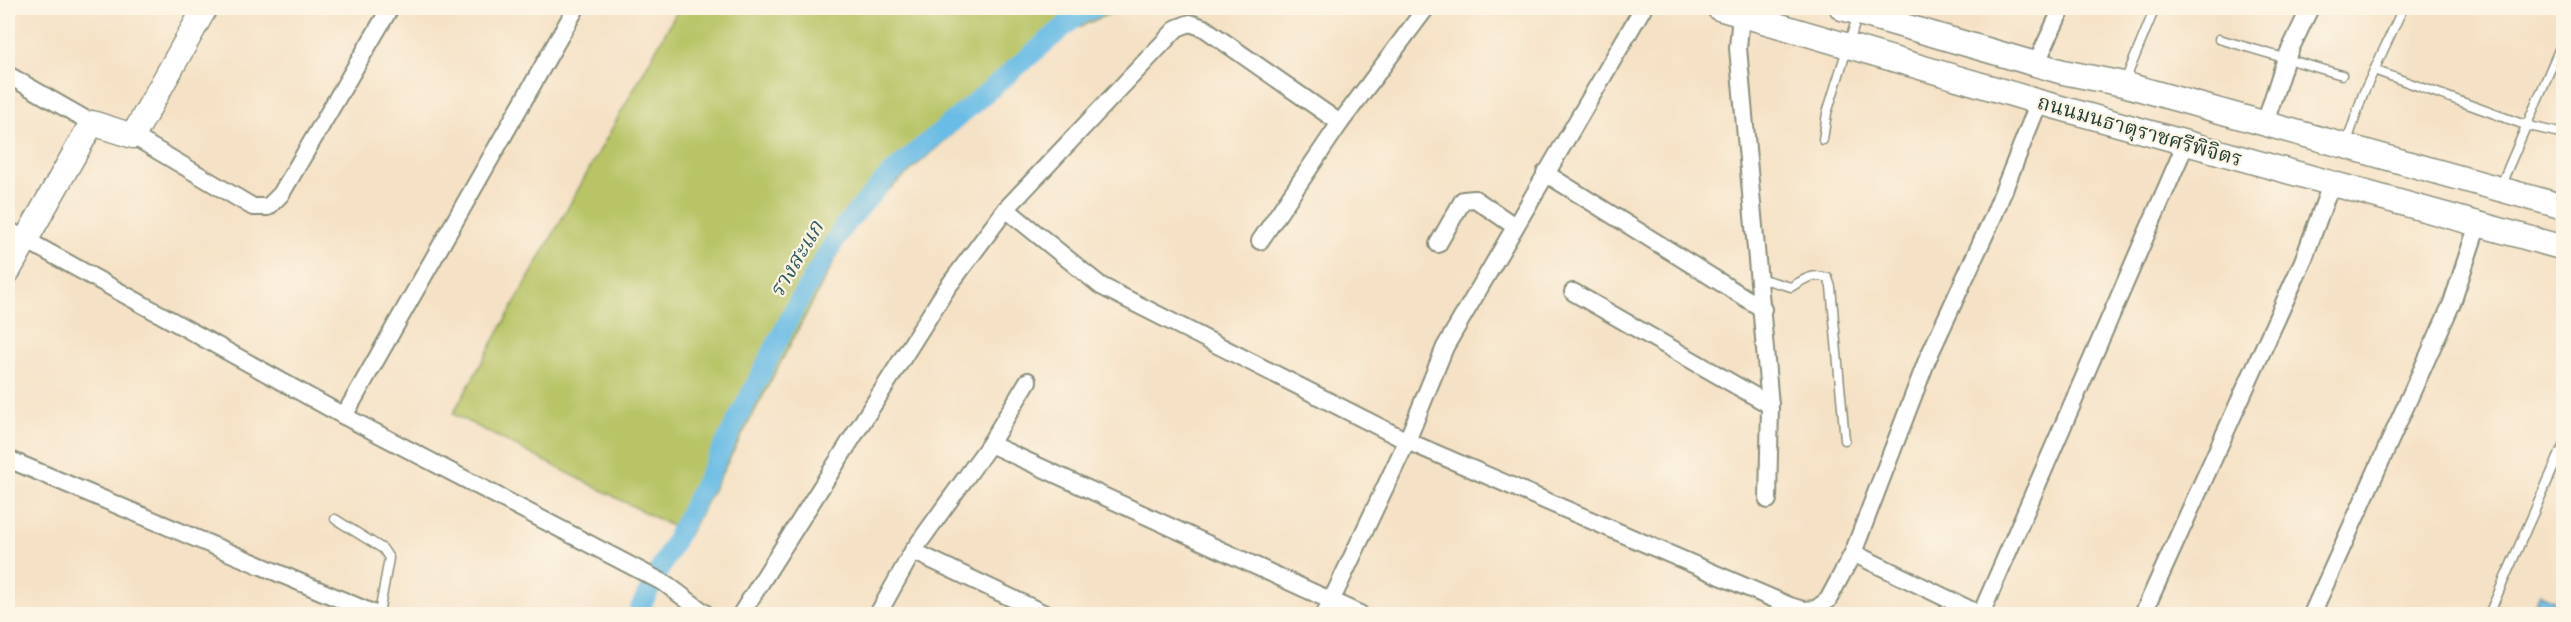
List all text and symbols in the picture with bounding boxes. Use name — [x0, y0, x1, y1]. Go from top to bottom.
street label: ถนนมนธาตุราชศรีพิจิตร — [2034, 88, 2246, 173]
water label: รางสะแก — [762, 215, 831, 303]

